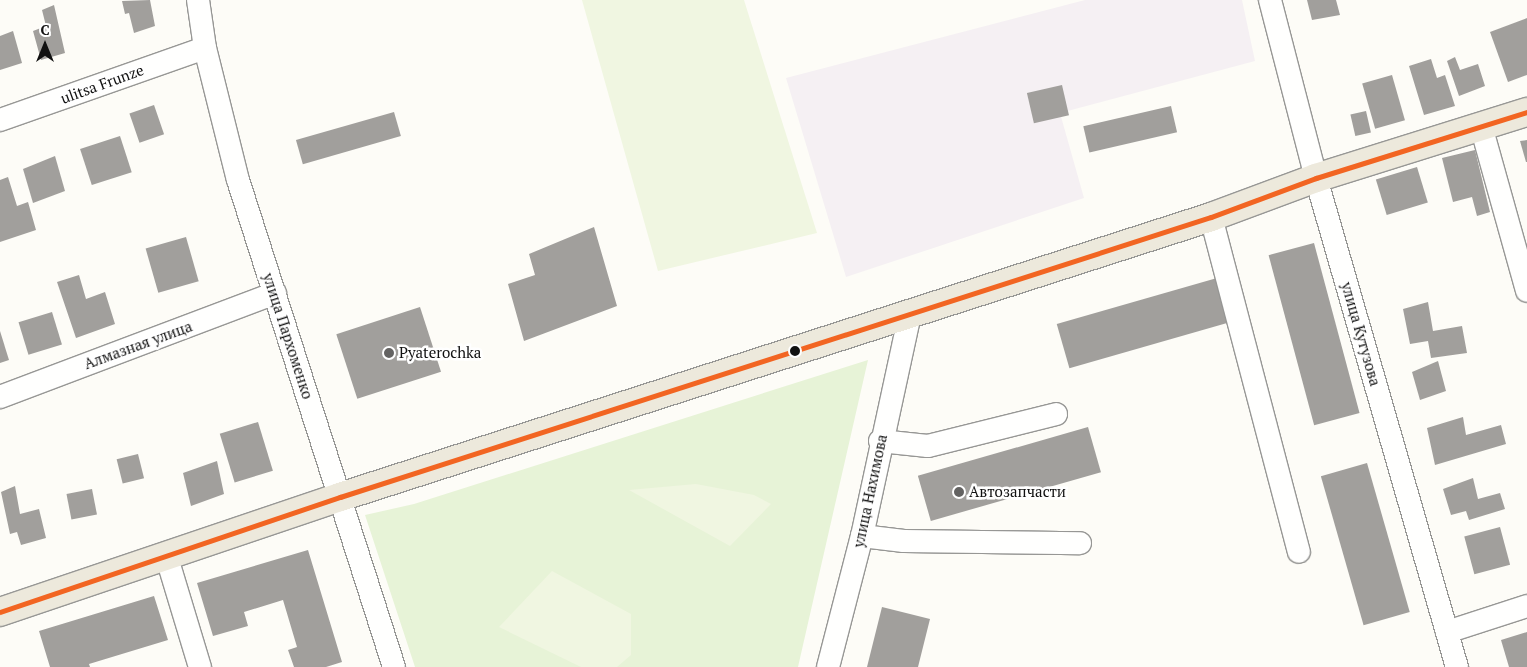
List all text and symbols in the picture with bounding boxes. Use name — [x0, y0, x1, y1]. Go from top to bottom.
north arrow — [20, 20, 70, 70]
text: С — [40, 20, 50, 39]
street label: ulitsa Frunze — [58, 61, 146, 107]
street label: улица Пархоменко — [259, 271, 317, 401]
street label: улица Кутузова — [1338, 280, 1384, 388]
street label: Алмазная улица — [81, 317, 195, 373]
place label: Pyaterochka — [399, 344, 481, 362]
unlabelled marker — [790, 346, 800, 356]
marker: Pyaterochka — [383, 347, 395, 359]
street label: улица Нахимова — [849, 433, 891, 549]
place label: Автозапчасти — [969, 483, 1066, 501]
marker: Автозапчасти — [953, 486, 965, 498]

